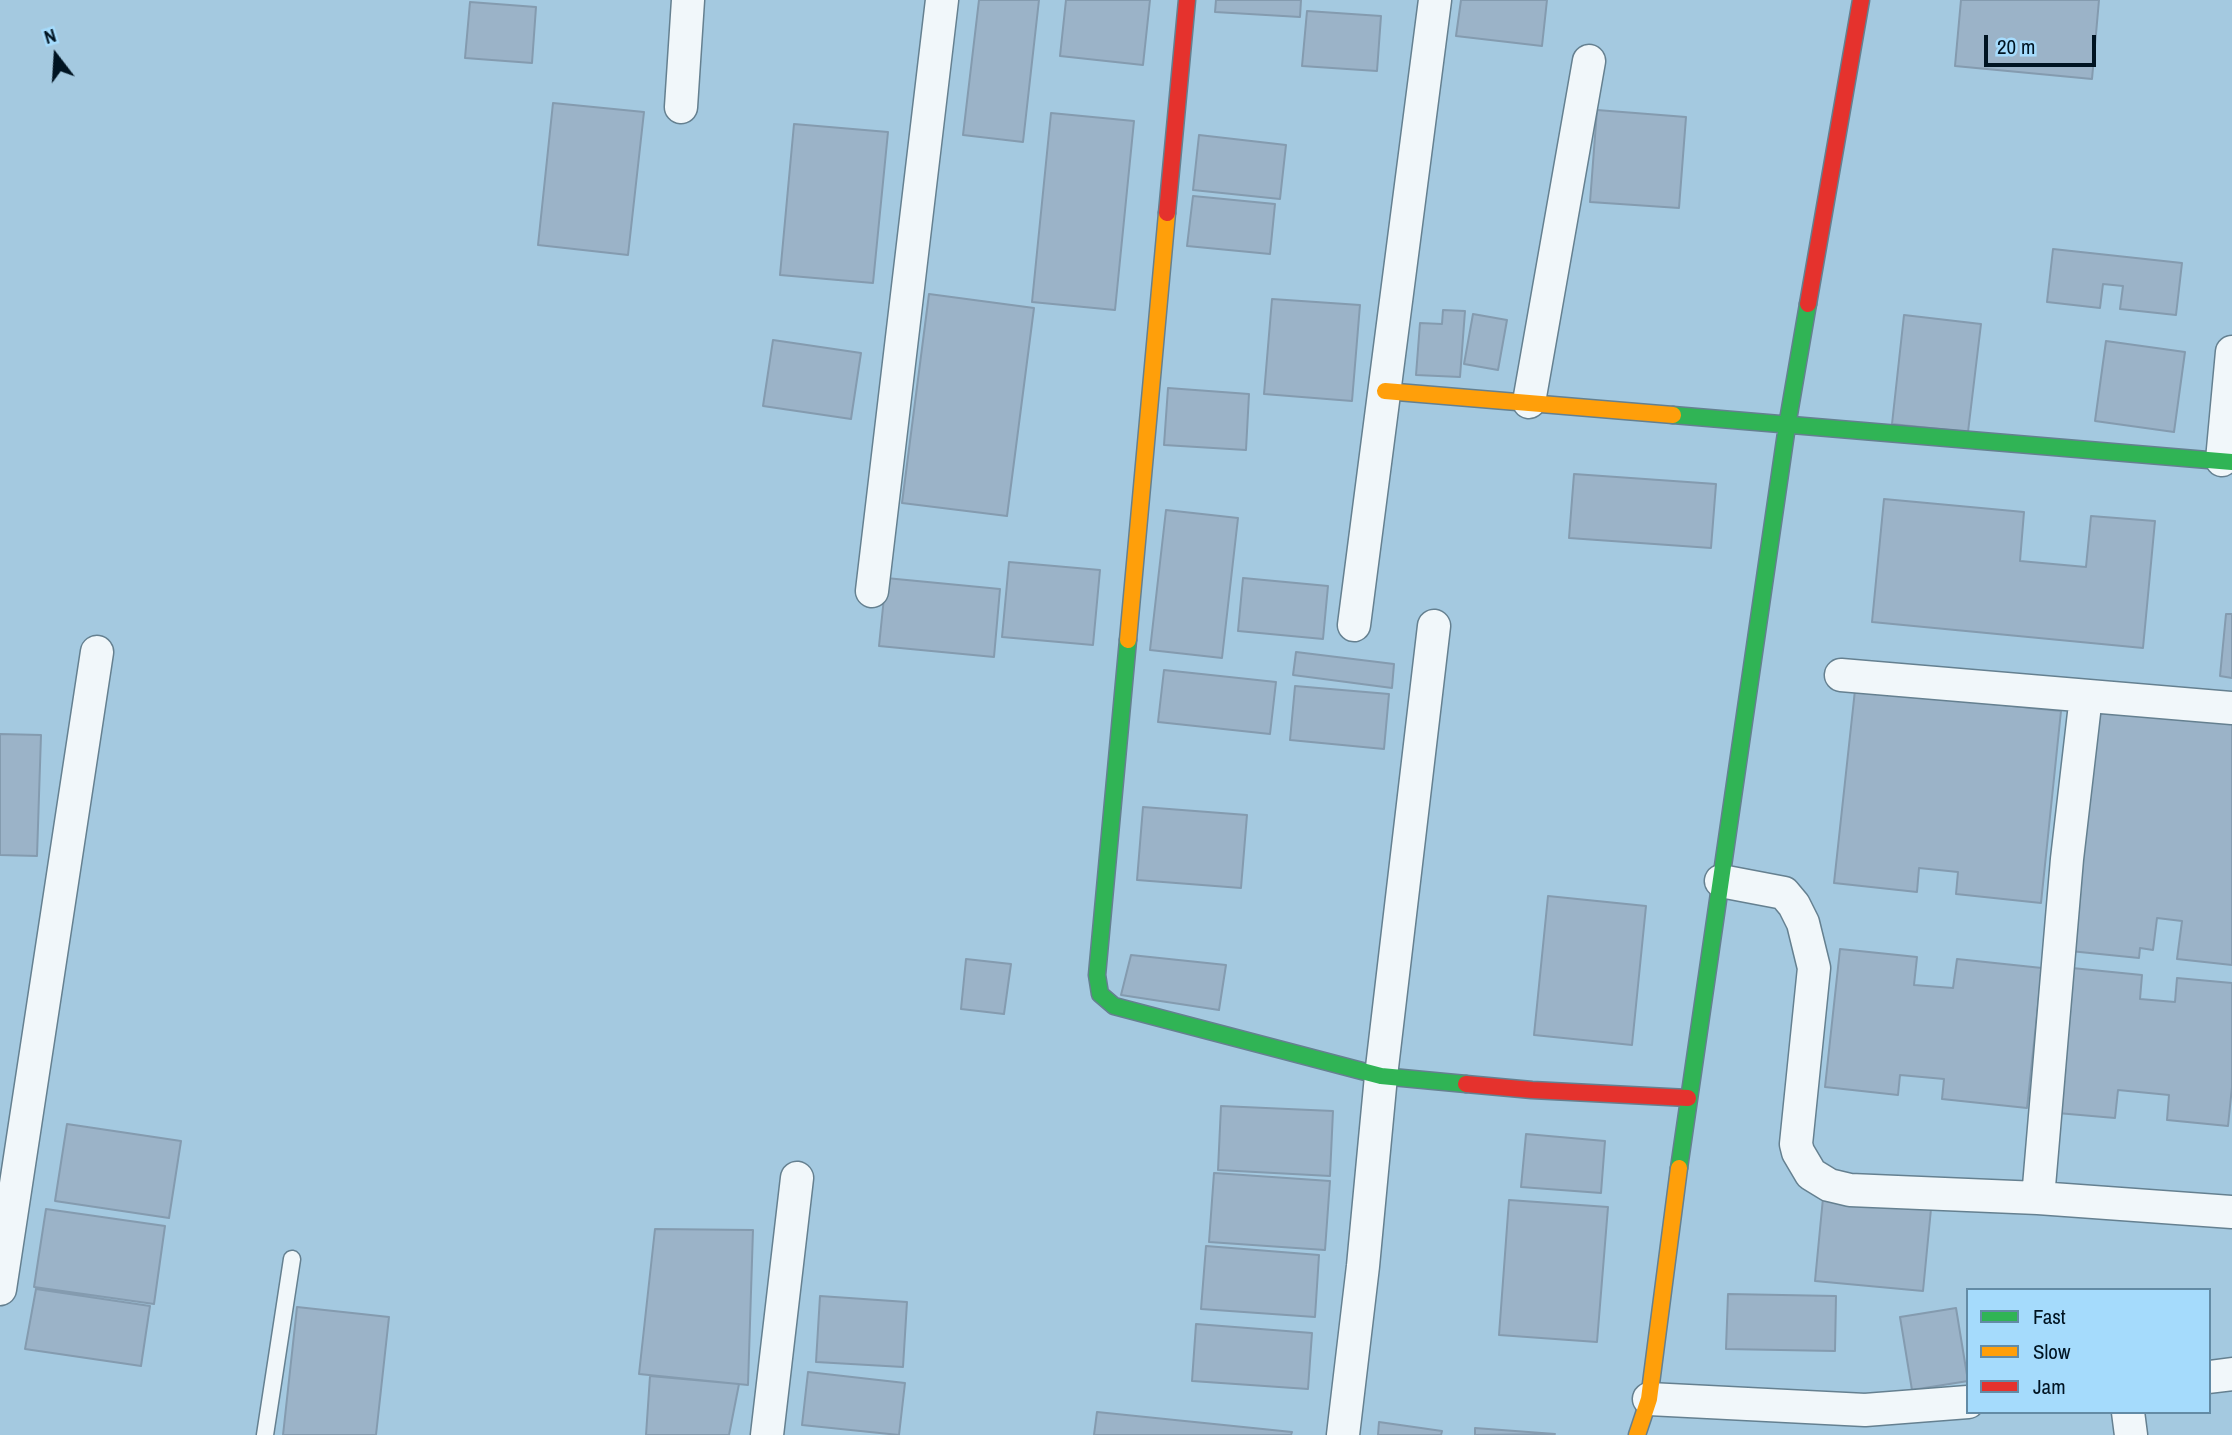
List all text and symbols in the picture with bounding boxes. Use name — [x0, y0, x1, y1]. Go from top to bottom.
north arrow — [21, 21, 91, 91]
scale bar — [1987, 21, 2099, 65]
text: N — [41, 22, 59, 50]
text: 20 m — [1997, 32, 2035, 61]
legend — [1966, 1288, 2211, 1414]
text: Fast — [2033, 1302, 2066, 1331]
text: Slow — [2033, 1337, 2070, 1366]
text: Jam — [2033, 1372, 2066, 1401]

